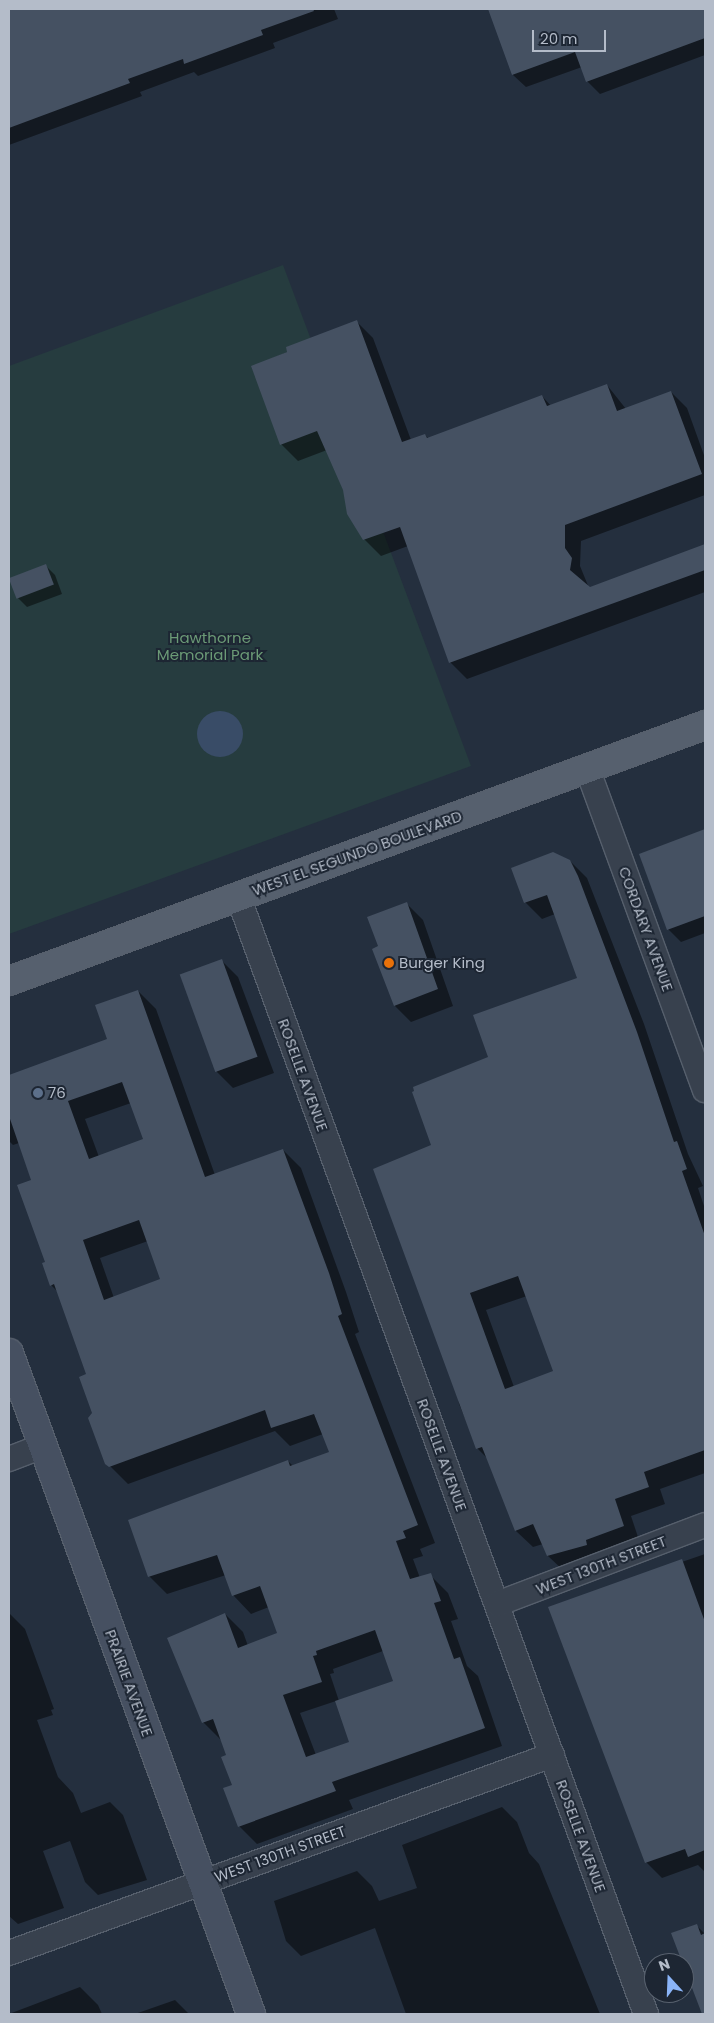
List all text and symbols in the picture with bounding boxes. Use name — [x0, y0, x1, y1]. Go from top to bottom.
scale bar — [534, 20, 608, 52]
text: 20 m — [540, 28, 578, 49]
park label: Hawthorne Memorial Park — [157, 628, 263, 663]
street label: WEST EL SEGUNDO BOULEVARD — [250, 807, 464, 899]
street label: CORDARY AVENUE — [615, 864, 677, 994]
place label: Burger King — [399, 954, 485, 972]
marker: Burger King — [383, 957, 395, 969]
street label: ROSELLE AVENUE — [274, 1016, 332, 1134]
place label: 76 — [48, 1084, 66, 1102]
marker: 76 — [32, 1087, 44, 1099]
street label: ROSELLE AVENUE — [413, 1396, 471, 1514]
street label: WEST 130TH STREET — [533, 1532, 669, 1598]
street label: PRAIRIE AVENUE — [101, 1627, 157, 1739]
street label: ROSELLE AVENUE — [552, 1777, 610, 1895]
street label: WEST 130TH STREET — [212, 1822, 348, 1886]
north arrow — [644, 1953, 694, 2003]
text: N — [656, 1954, 673, 1976]

